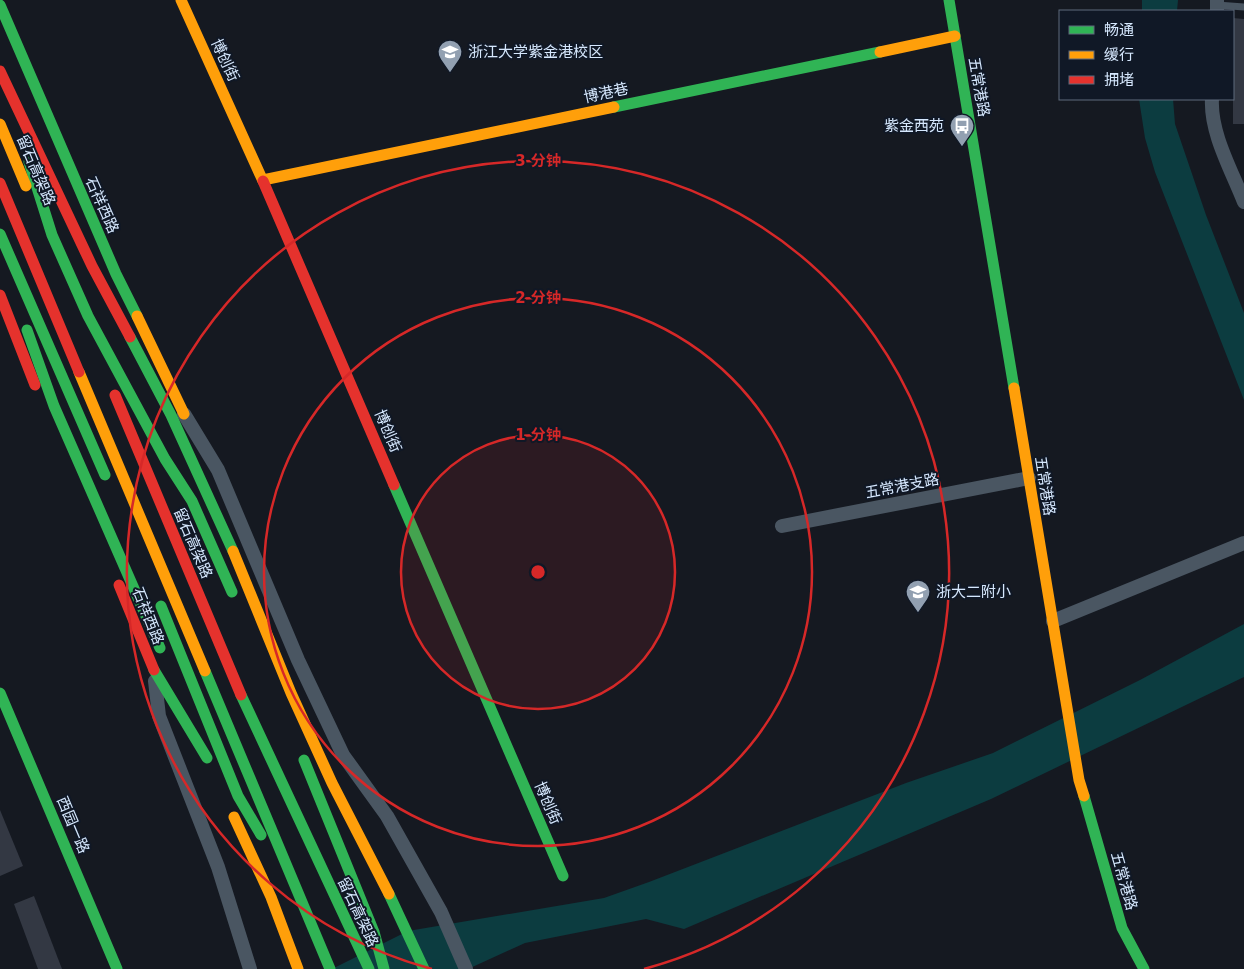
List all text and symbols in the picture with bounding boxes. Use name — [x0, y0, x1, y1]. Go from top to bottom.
legend — [1059, 10, 1234, 100]
text: 畅通 — [1104, 21, 1134, 39]
street label: 博创街 — [207, 36, 243, 84]
school or university icon: 浙江大学紫金港校区 — [437, 39, 463, 73]
place label: 浙江大学紫金港校区 — [468, 43, 603, 61]
text: 缓行 — [1104, 46, 1134, 64]
street label: 五常港路 — [965, 56, 993, 118]
text: 拥堵 — [1104, 71, 1134, 89]
street label: 博港巷 — [582, 80, 630, 106]
bus stop icon: 紫金西苑 — [949, 113, 975, 147]
place label: 紫金西苑 — [884, 117, 944, 135]
street label: 留石高架路 — [13, 132, 59, 208]
text: 3 分钟 — [515, 152, 561, 170]
street label: 石祥西路 — [82, 174, 122, 236]
text: 2 分钟 — [515, 289, 561, 307]
street label: 博创街 — [371, 407, 405, 455]
text: 1 分钟 — [515, 426, 561, 444]
street label: 五常港路 — [1031, 455, 1059, 517]
street label: 五常港支路 — [863, 470, 941, 502]
street label: 留石高架路 — [170, 505, 216, 581]
centre of rings — [529, 563, 547, 581]
school or university icon: 浙大二附小 — [905, 579, 931, 613]
place label: 浙大二附小 — [936, 583, 1011, 601]
street label: 石祥西路 — [128, 585, 168, 647]
street label: 博创街 — [531, 779, 565, 827]
street label: 西园一路 — [53, 794, 93, 856]
street label: 五常港路 — [1107, 850, 1141, 912]
street label: 留石高架路 — [334, 874, 382, 950]

